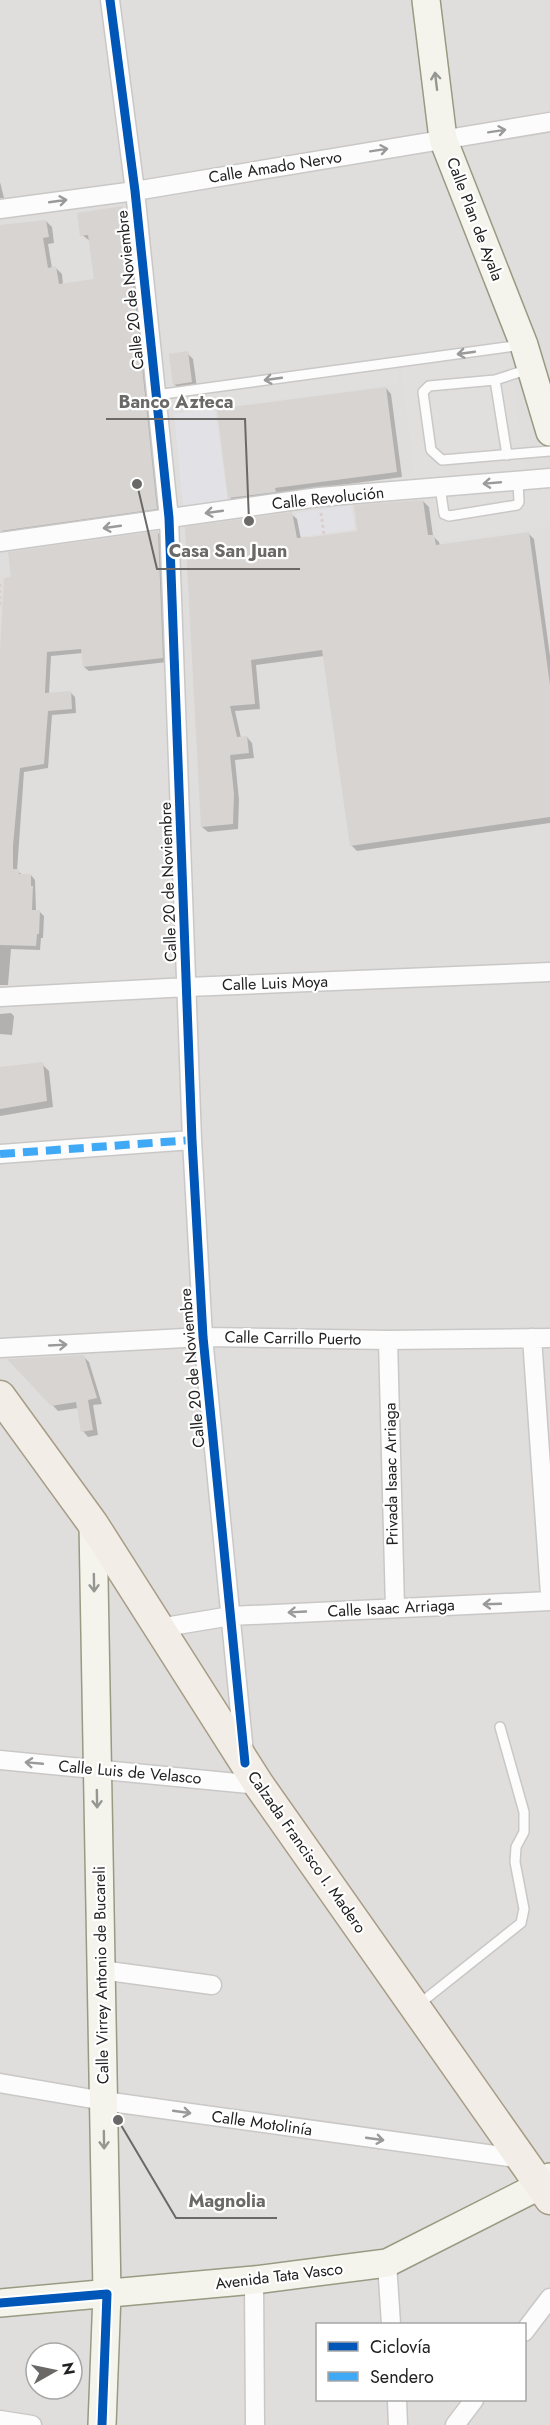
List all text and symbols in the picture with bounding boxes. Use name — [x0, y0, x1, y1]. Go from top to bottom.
one-way arrow — [430, 72, 441, 92]
one-way arrow — [486, 125, 506, 136]
one-way arrow — [369, 144, 389, 155]
street label: Calle Amado Nervo — [207, 145, 344, 189]
street label: Calle Plan de Ayala — [441, 154, 509, 284]
one-way arrow — [48, 195, 67, 206]
street label: Calle 20 de Noviembre — [110, 209, 150, 371]
one-way arrow — [457, 347, 477, 358]
one-way arrow — [264, 373, 283, 384]
callout: Banco Azteca — [106, 383, 245, 419]
text: Banco Azteca — [118, 389, 234, 415]
one-way arrow — [482, 478, 502, 489]
street label: Calle Revolución — [271, 481, 385, 515]
one-way arrow — [205, 506, 225, 517]
one-way arrow — [102, 521, 122, 532]
callout: Casa San Juan — [157, 533, 300, 569]
text: Casa San Juan — [169, 538, 287, 564]
street label: Calle 20 de Noviembre — [154, 802, 182, 962]
street label: Calle Luis Moya — [222, 970, 328, 996]
street label: Calle 20 de Noviembre — [174, 1287, 210, 1449]
street label: Calle Carrillo Puerto — [224, 1325, 362, 1351]
one-way arrow — [48, 1339, 68, 1350]
street label: Privada Isaac Arriaga — [378, 1402, 404, 1546]
one-way arrow — [88, 1572, 100, 1592]
street label: Calle Isaac Arriaga — [327, 1593, 455, 1623]
one-way arrow — [482, 1598, 502, 1609]
one-way arrow — [287, 1607, 307, 1618]
street label: Calle Luis de Velasco — [57, 1754, 203, 1790]
one-way arrow — [24, 1757, 44, 1768]
street label: Calzada Francisco I. Madero — [242, 1766, 372, 1938]
one-way arrow — [92, 1788, 103, 1808]
street label: Calle Virrey Antonio de Bucareli — [88, 1866, 114, 2084]
street label: Calle Motolinía — [210, 2105, 314, 2141]
one-way arrow — [172, 2106, 192, 2117]
one-way arrow — [98, 2130, 110, 2150]
one-way arrow — [365, 2133, 385, 2144]
callout: Magnolia — [176, 2182, 277, 2218]
text: Magnolia — [188, 2188, 266, 2214]
street label: Avenida Tata Vasco — [214, 2257, 344, 2295]
legend — [316, 2323, 526, 2401]
text: Ciclovía — [370, 2334, 431, 2360]
north arrow — [24, 2341, 84, 2401]
text: N — [56, 2361, 81, 2377]
text: Sendero — [370, 2364, 434, 2390]

